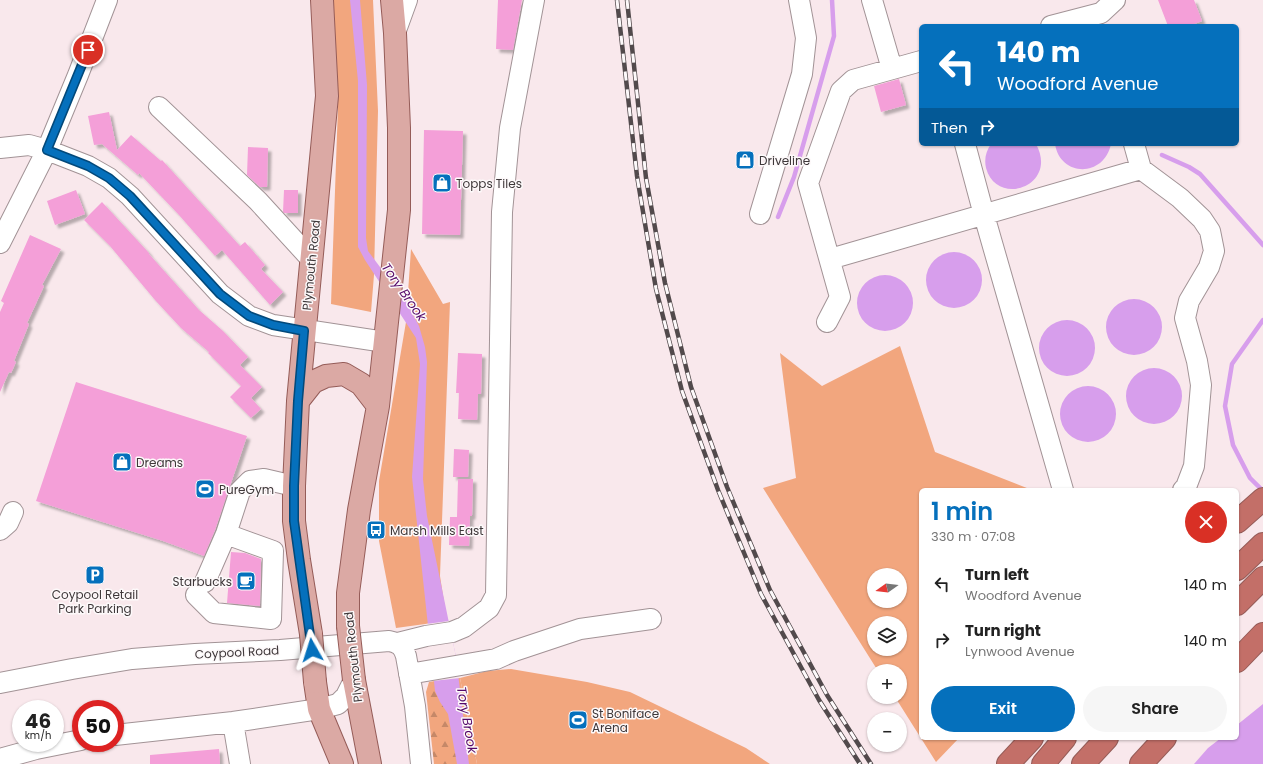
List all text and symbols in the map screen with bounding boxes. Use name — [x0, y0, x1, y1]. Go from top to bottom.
pin — [71, 33, 105, 67]
text: 140 m — [997, 33, 1080, 72]
icon: arrive — [77, 39, 99, 61]
icon: left — [931, 40, 983, 92]
text: Woodford Avenue — [997, 71, 1159, 96]
icon: right — [976, 116, 998, 138]
text: Then — [931, 117, 968, 138]
shop icon: Driveline — [734, 149, 756, 171]
place label: Driveline — [759, 152, 810, 169]
shop icon: Topps Tiles — [431, 172, 453, 194]
place label: Topps Tiles — [456, 175, 522, 192]
street label: Plymouth Road — [298, 219, 324, 311]
water label: Tory Brook — [377, 259, 432, 326]
shop icon: Dreams — [111, 451, 133, 473]
place label: Dreams — [136, 454, 183, 471]
sports icon: PureGym — [194, 478, 216, 500]
place label: PureGym — [219, 481, 274, 498]
text: 1 min — [931, 495, 993, 528]
button: close — [1185, 501, 1227, 543]
bus stop icon: Marsh Mills East — [365, 519, 387, 541]
place label: Marsh Mills East — [390, 522, 484, 539]
text: 330 m · 07:08 — [931, 527, 1015, 546]
parking icon: Coypool Retail Park Parking — [84, 564, 106, 586]
text: Turn left — [965, 564, 1029, 585]
north arrow — [867, 568, 907, 608]
map controls — [867, 568, 907, 752]
cafe icon: Starbucks — [235, 570, 257, 592]
place label: Starbucks — [172, 573, 232, 590]
icon: left — [931, 573, 953, 595]
text: 140 m — [1184, 574, 1227, 595]
place label: Coypool Retail Park Parking — [52, 586, 138, 617]
text: Woodford Avenue — [965, 586, 1082, 605]
street label: Plymouth Road — [340, 611, 366, 703]
button: layers — [867, 616, 907, 656]
text: Turn right — [965, 620, 1041, 641]
position arrow — [291, 629, 333, 671]
icon: right — [931, 629, 953, 651]
text: 140 m — [1184, 630, 1227, 651]
street label: Coypool Road — [194, 641, 280, 663]
text: Lynwood Avenue — [965, 642, 1075, 661]
button: + — [867, 664, 907, 704]
water label: Tory Brook — [452, 685, 482, 756]
button: Exit — [931, 686, 1075, 732]
button: Share — [1083, 686, 1227, 732]
speed limit sign: 50 — [72, 700, 124, 752]
place label: St Boniface Arena — [592, 705, 659, 736]
text: 46 — [25, 707, 51, 735]
sports icon: St Boniface Arena — [567, 709, 589, 731]
button: − — [867, 712, 907, 752]
text: km/h — [25, 728, 51, 743]

